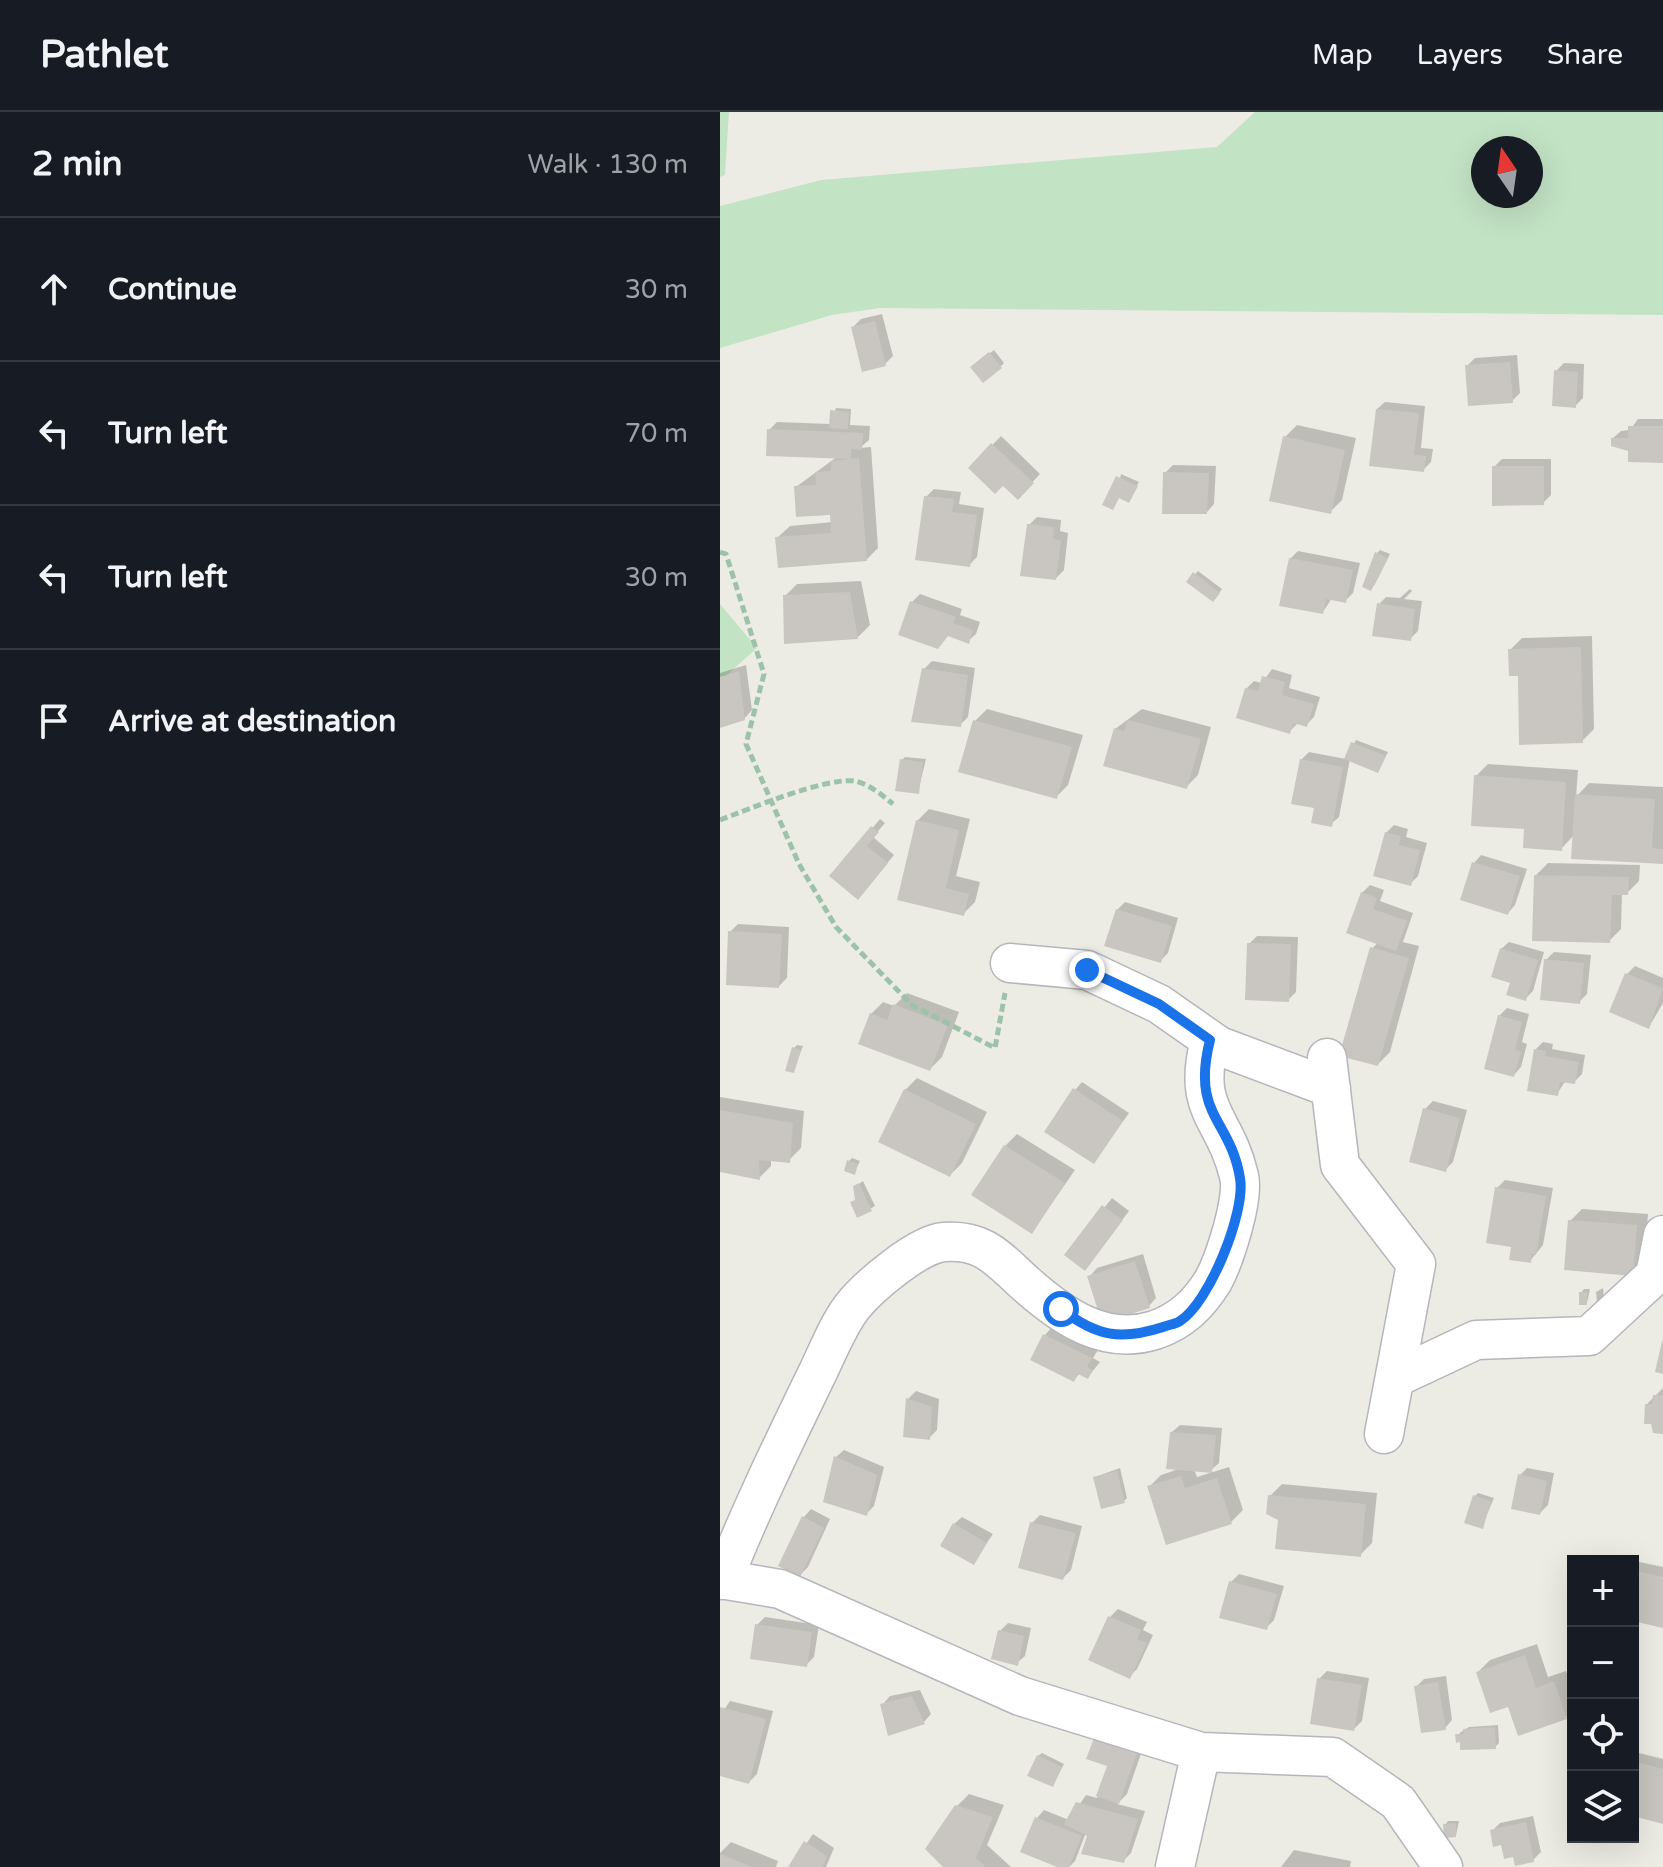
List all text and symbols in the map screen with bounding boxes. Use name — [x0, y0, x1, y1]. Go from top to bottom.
text: Pathlet — [40, 32, 169, 78]
text: Map — [1312, 38, 1373, 72]
text: Layers — [1417, 38, 1503, 72]
text: Share — [1547, 38, 1623, 72]
north arrow — [1471, 136, 1543, 208]
text: 2 min — [32, 144, 123, 185]
text: Walk · 130 m — [528, 149, 688, 180]
icon: ahead — [32, 267, 76, 311]
text: Continue — [108, 271, 237, 308]
text: 30 m — [625, 274, 688, 305]
icon: left — [32, 411, 76, 455]
text: Turn left — [108, 415, 227, 452]
text: 70 m — [625, 418, 688, 449]
icon: left — [32, 555, 76, 599]
text: Turn left — [108, 559, 227, 596]
text: 30 m — [625, 562, 688, 593]
icon: arrive — [32, 699, 76, 743]
text: Arrive at destination — [108, 703, 396, 740]
route end — [1069, 952, 1105, 988]
route start — [1043, 1291, 1079, 1327]
map controls — [1567, 1555, 1639, 1843]
button: + — [1567, 1555, 1639, 1627]
button: − — [1567, 1627, 1639, 1699]
button: locate — [1567, 1699, 1639, 1771]
button: layers — [1567, 1771, 1639, 1843]

